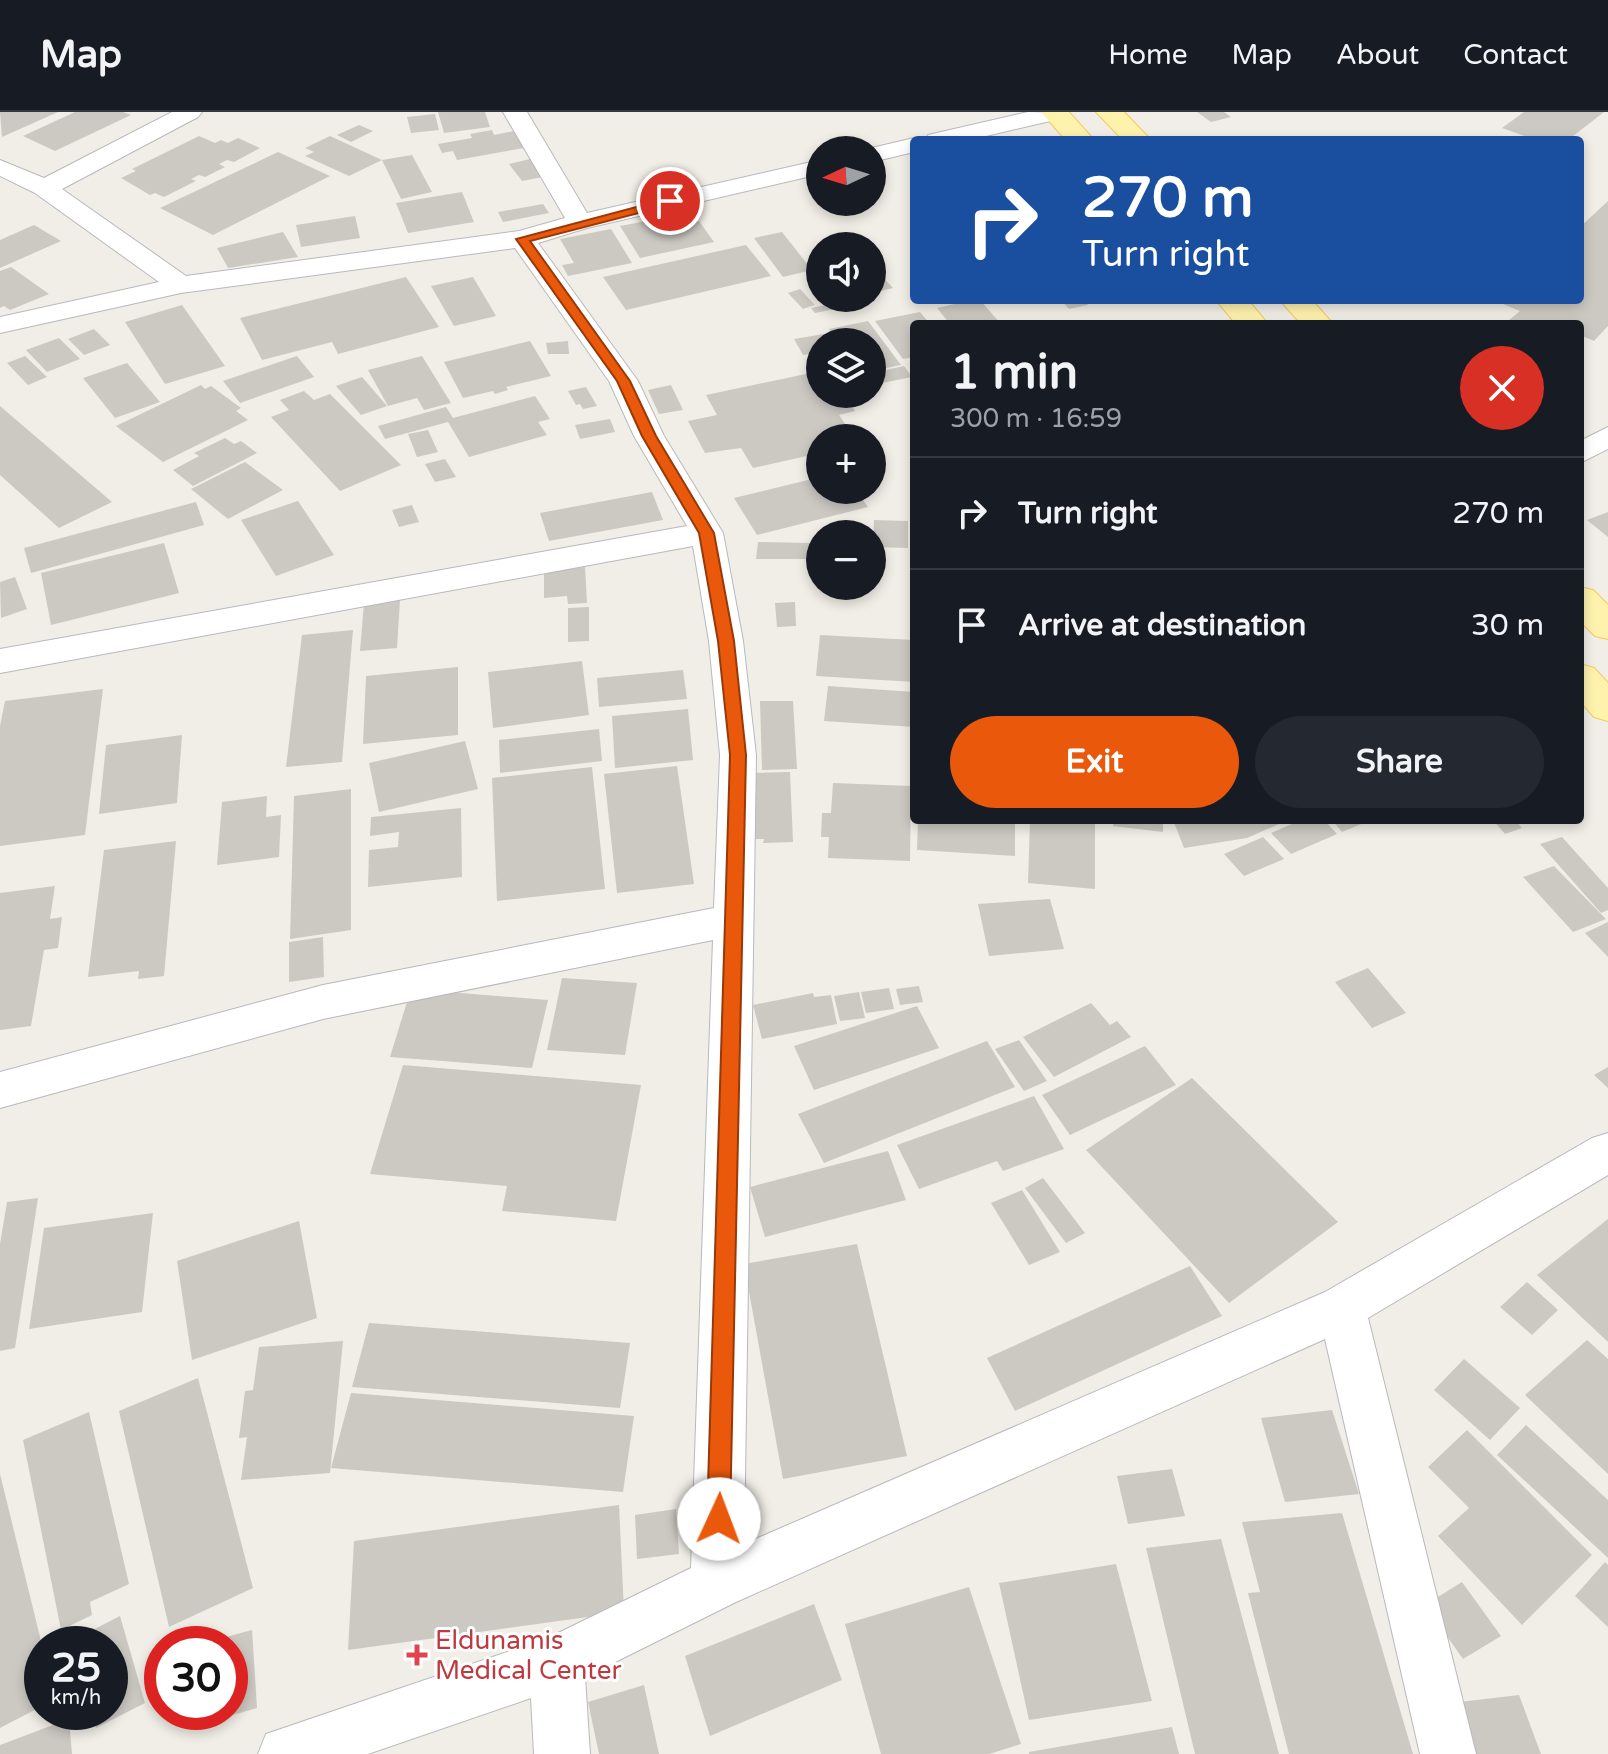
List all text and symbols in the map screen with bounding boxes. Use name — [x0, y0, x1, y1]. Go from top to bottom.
text: Map — [40, 32, 122, 78]
text: Home — [1108, 38, 1188, 72]
text: Map — [1232, 38, 1292, 72]
text: About — [1336, 38, 1419, 72]
text: Contact — [1463, 38, 1568, 72]
north arrow — [806, 136, 886, 216]
map controls — [806, 136, 886, 600]
text: 270 m — [1082, 165, 1253, 232]
pin — [636, 167, 704, 235]
icon: right — [950, 168, 1054, 272]
icon: arrive — [648, 179, 692, 223]
button: sound — [806, 232, 886, 312]
text: Turn right — [1082, 233, 1249, 276]
button: layers — [806, 328, 886, 408]
text: 1 min — [950, 344, 1078, 402]
button: close — [1460, 346, 1544, 430]
text: 300 m · 16:59 — [950, 403, 1122, 434]
button: + — [806, 424, 886, 504]
icon: right — [950, 491, 994, 535]
text: Turn right — [1018, 495, 1158, 532]
text: 270 m — [1452, 495, 1544, 532]
button: − — [806, 520, 886, 600]
icon: arrive — [950, 603, 994, 647]
text: Arrive at destination — [1018, 607, 1306, 644]
text: 30 m — [1471, 607, 1544, 644]
button: Exit — [950, 716, 1239, 808]
button: Share — [1255, 716, 1544, 808]
position arrow — [677, 1477, 761, 1561]
place label: Eldunamis Medical Center — [435, 1625, 621, 1686]
speed limit sign: 30 — [144, 1626, 248, 1730]
text: 25 — [51, 1644, 101, 1692]
marker: Eldunamis Medical Center — [406, 1644, 428, 1666]
text: km/h — [51, 1686, 101, 1710]

